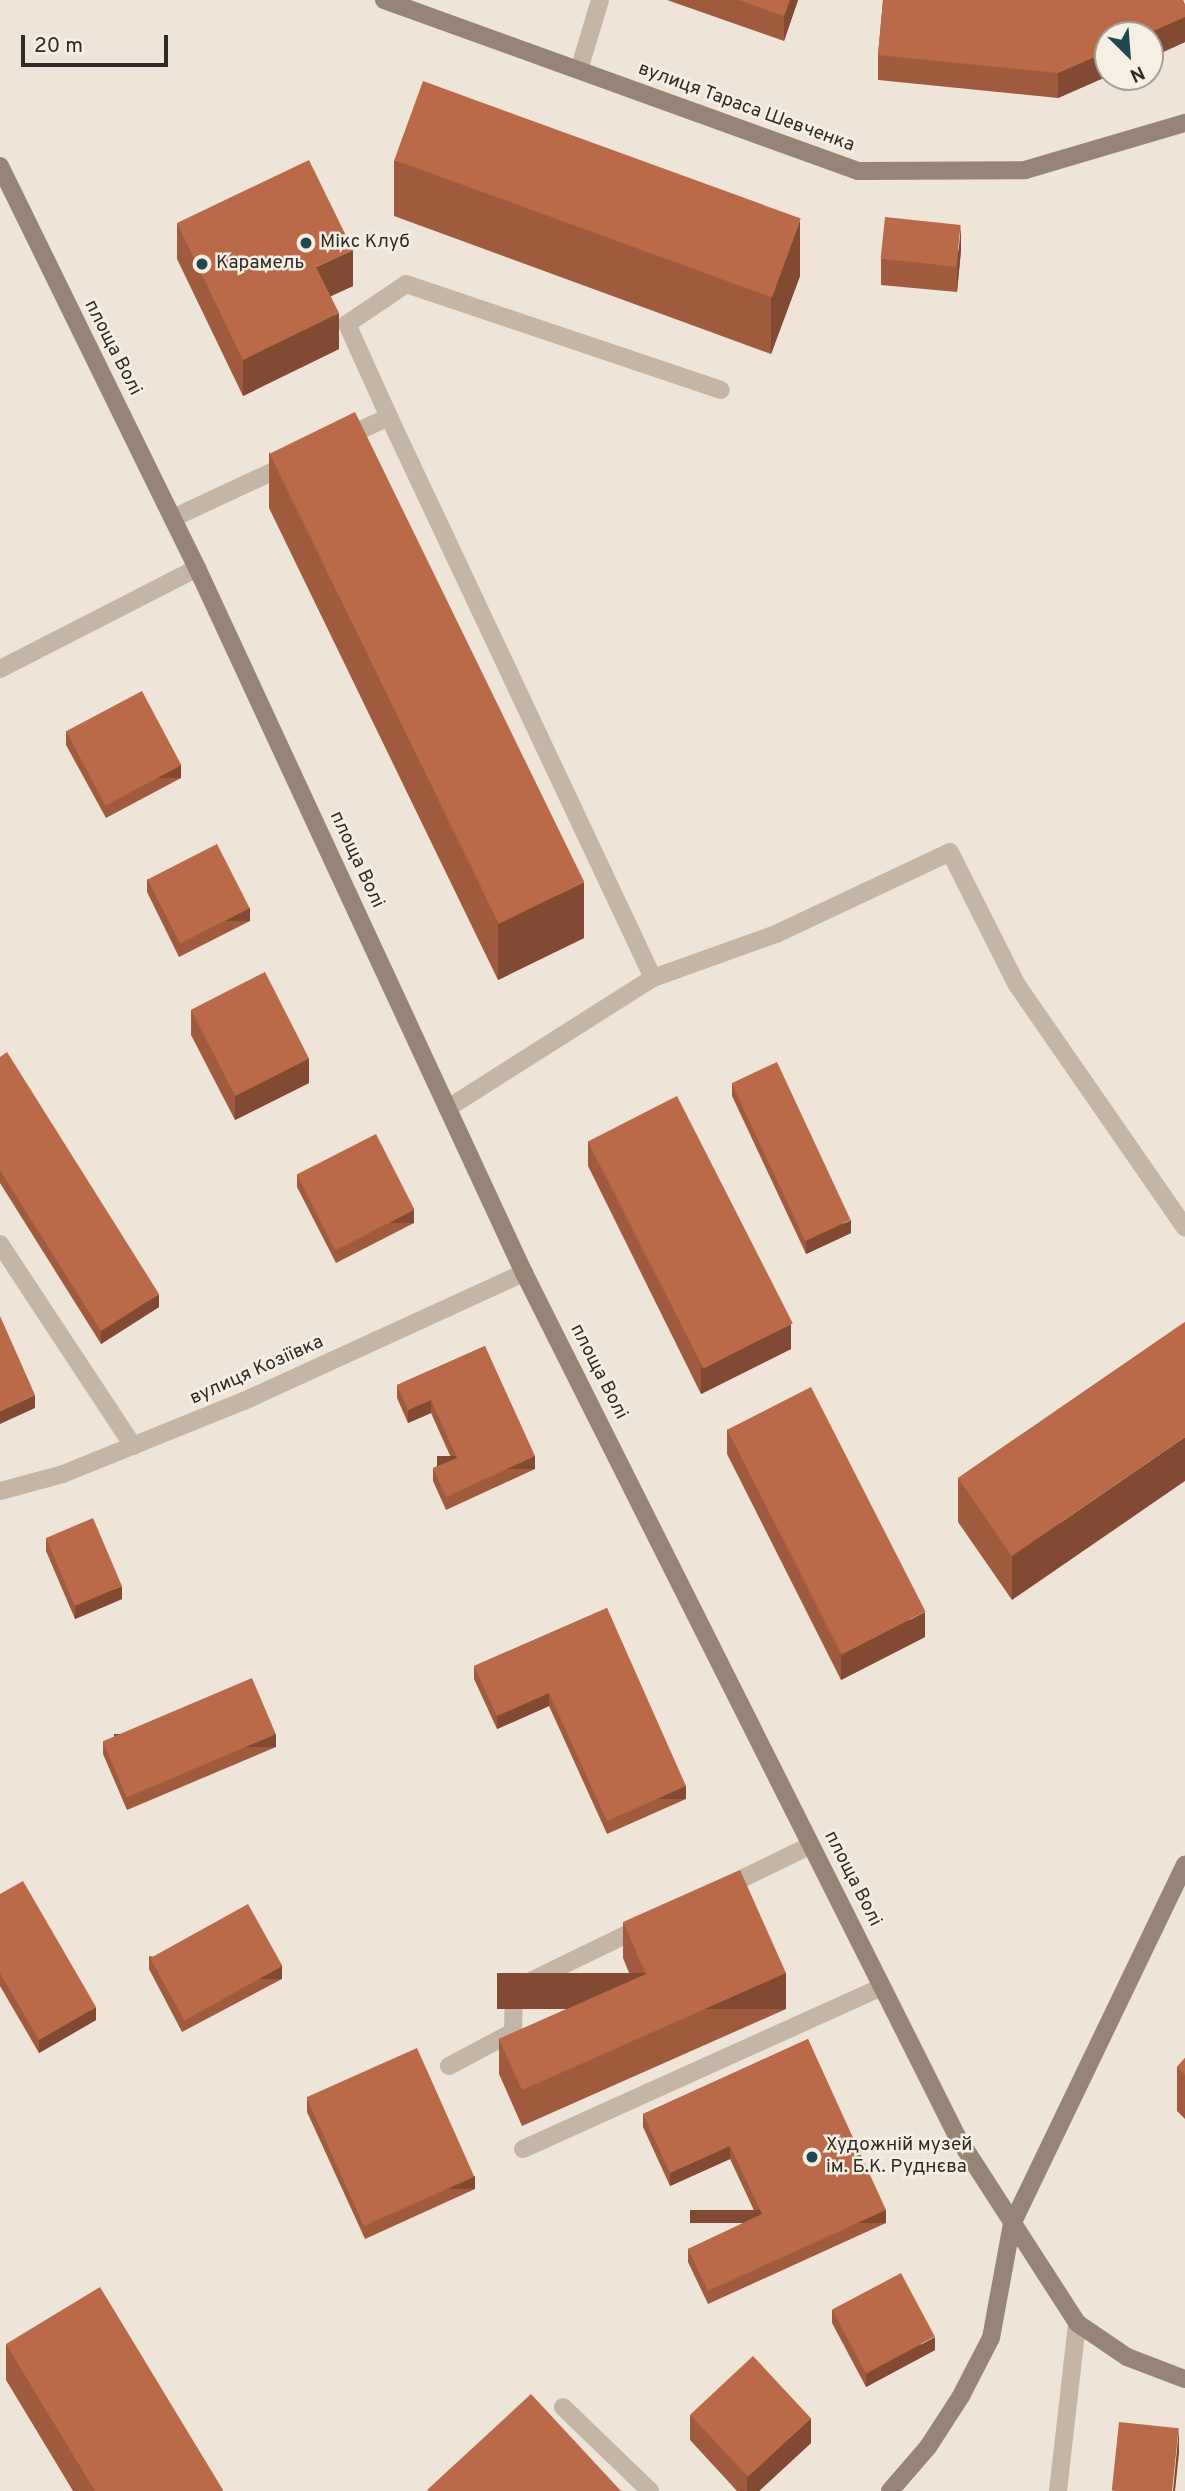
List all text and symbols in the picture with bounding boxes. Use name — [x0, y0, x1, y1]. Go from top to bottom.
scale bar — [24, 21, 172, 65]
north arrow — [1094, 21, 1164, 91]
text: 20 m — [34, 33, 83, 60]
street label: вулиця Тараса Шевченка — [634, 58, 858, 158]
text: N — [1126, 59, 1148, 87]
place label: Мікс Клуб — [320, 232, 410, 254]
marker: Мікс Клуб — [298, 235, 314, 251]
place label: Карамель — [216, 253, 304, 275]
marker: Карамель — [194, 256, 210, 272]
street label: площа Волі — [78, 296, 146, 400]
street label: площа Волі — [324, 808, 388, 912]
street label: площа Волі — [564, 1320, 632, 1424]
street label: вулиця Козіївка — [187, 1331, 327, 1411]
street label: площа Волі — [818, 1827, 886, 1931]
place label: Художній музей ім. Б.К. Руднєва — [826, 2135, 972, 2179]
marker: Художній музей ім. Б.К. Руднєва — [804, 2149, 820, 2165]

